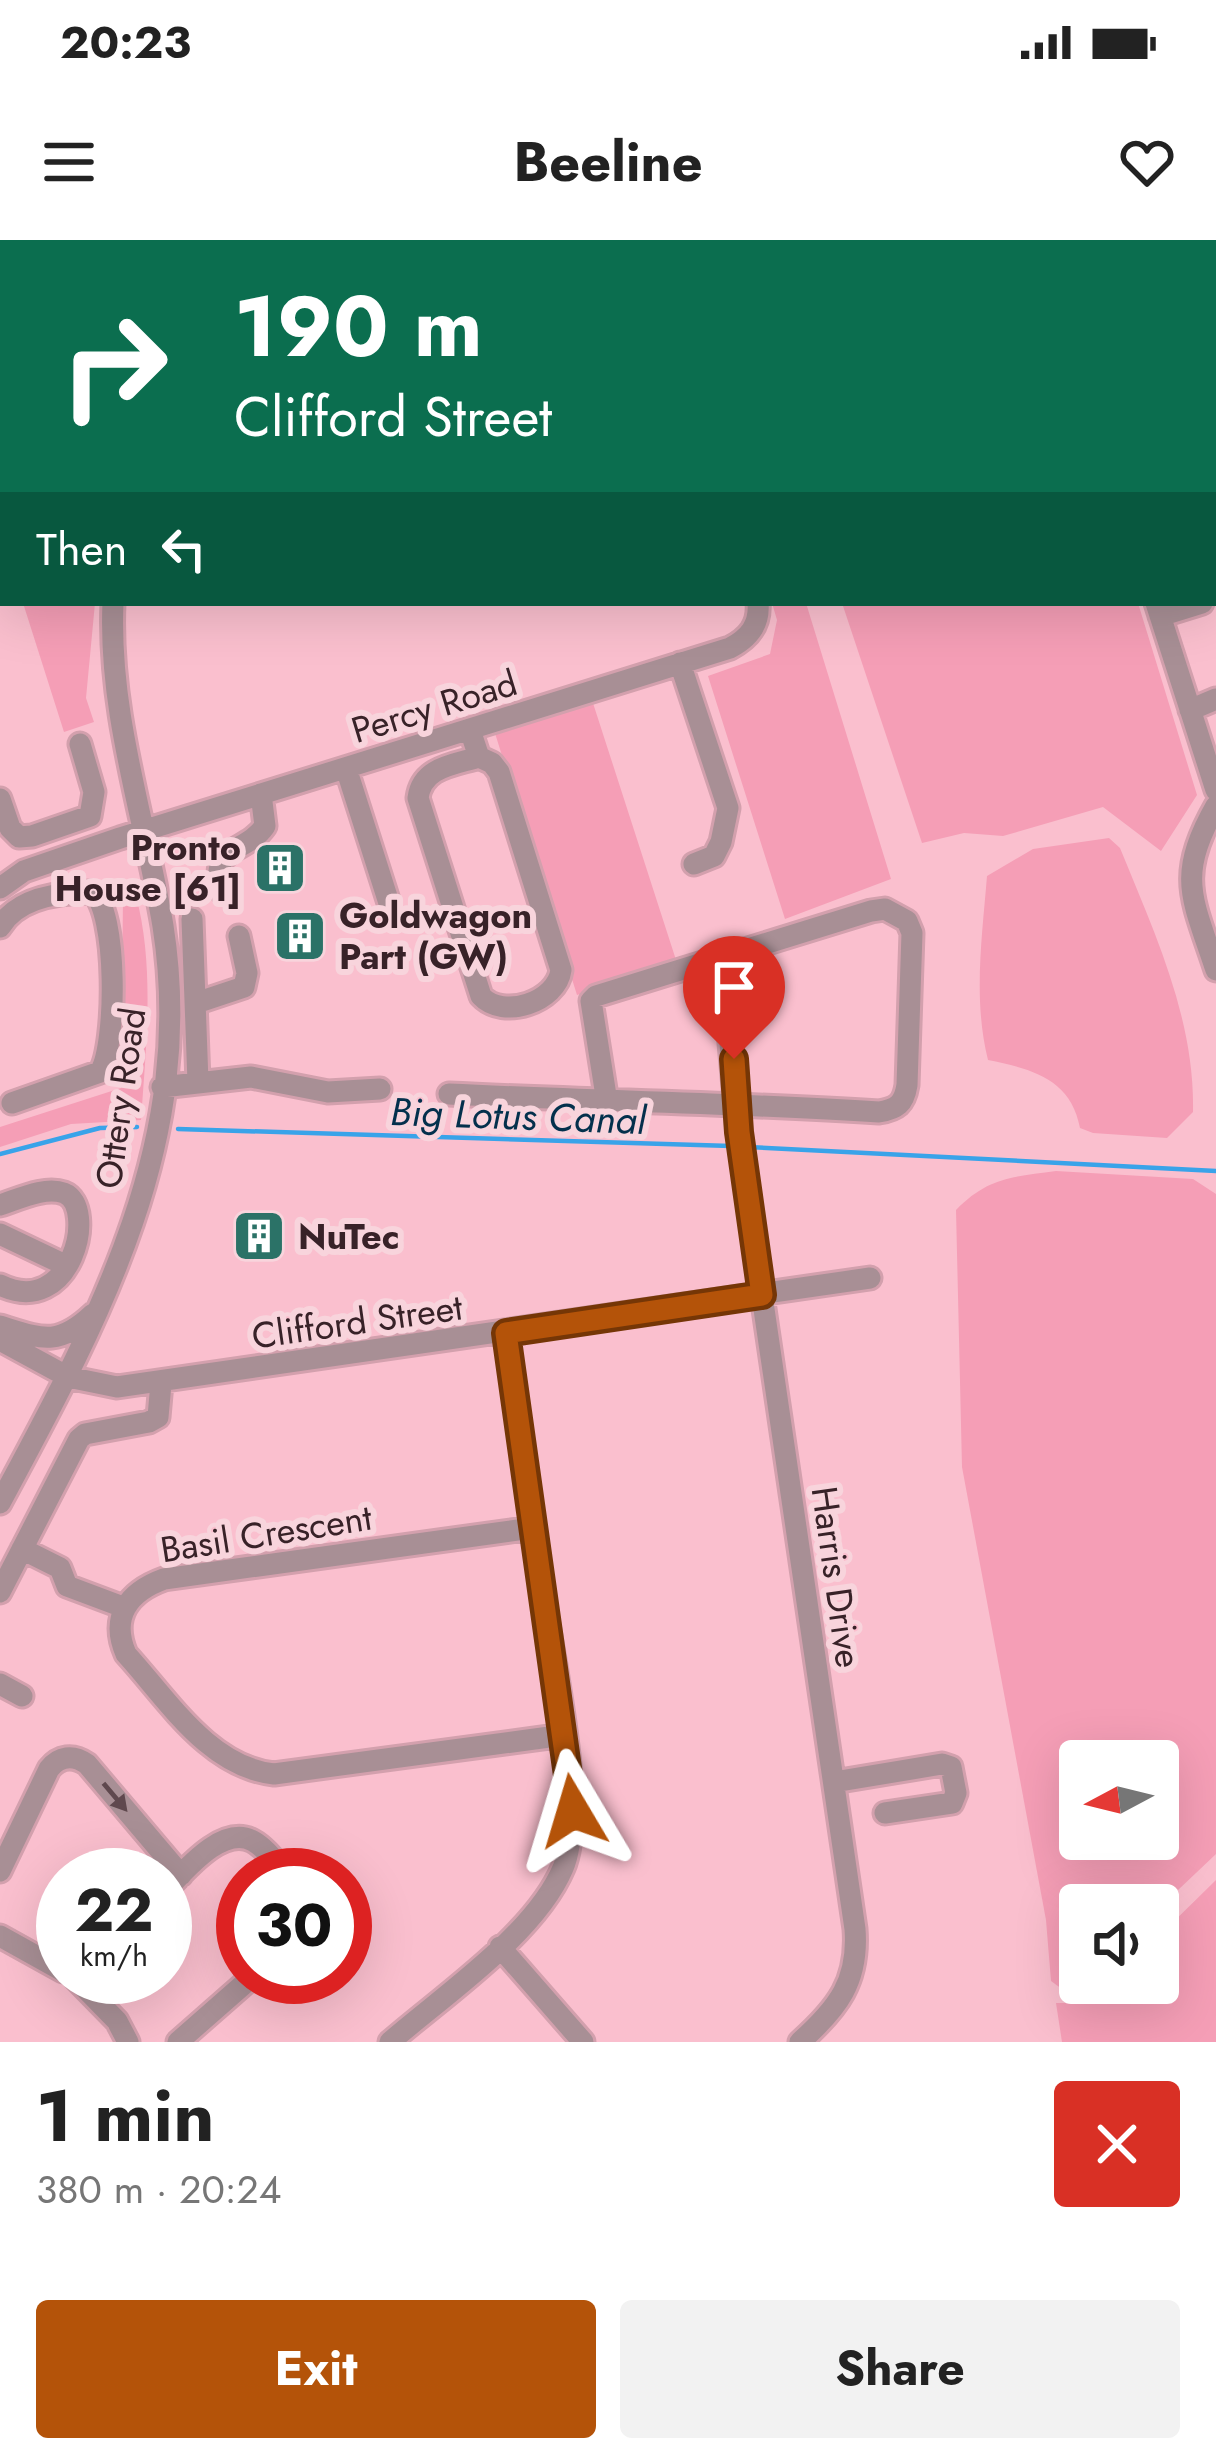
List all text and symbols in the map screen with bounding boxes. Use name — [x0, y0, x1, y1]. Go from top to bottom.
text: 20:23 — [60, 10, 191, 75]
text: Beeline — [513, 123, 703, 201]
icon: menu — [36, 129, 102, 195]
icon: heart — [1114, 129, 1180, 195]
text: 190 m — [234, 266, 483, 388]
icon: right — [36, 288, 192, 444]
text: Clifford Street — [234, 378, 552, 456]
icon: left — [151, 516, 217, 582]
text: Then — [36, 517, 127, 582]
street label: Percy Road — [345, 656, 523, 756]
place label: Pronto House [61] — [54, 821, 241, 914]
building icon: Pronto House [61] — [252, 840, 308, 896]
place label: Goldwagon Part (GW) — [339, 889, 532, 982]
building icon: Goldwagon Part (GW) — [272, 908, 328, 964]
pin — [683, 936, 785, 1059]
icon: arrive — [701, 954, 767, 1020]
street label: Ottery Road — [82, 1004, 158, 1192]
water label: Big Lotus Canal — [389, 1083, 649, 1149]
building icon: NuTec — [231, 1208, 287, 1264]
place label: NuTec — [298, 1210, 399, 1262]
street label: Clifford Street — [248, 1280, 466, 1362]
street label: Harris Drive — [799, 1483, 875, 1671]
street label: Basil Crescent — [157, 1491, 376, 1575]
north arrow — [1059, 1740, 1179, 1860]
map controls — [1059, 1740, 1179, 2004]
position arrow — [510, 1748, 636, 1874]
one-way arrow — [101, 1782, 128, 1812]
speed limit sign: 30 — [216, 1848, 372, 2004]
text: 22 — [75, 1867, 153, 1954]
button: sound — [1059, 1884, 1179, 2004]
text: km/h — [80, 1934, 148, 1977]
text: 1 min — [36, 2064, 215, 2168]
button: close — [1054, 2081, 1180, 2207]
text: 380 m · 20:24 — [36, 2161, 281, 2218]
button: Exit — [36, 2300, 596, 2438]
button: Share — [620, 2300, 1180, 2438]

